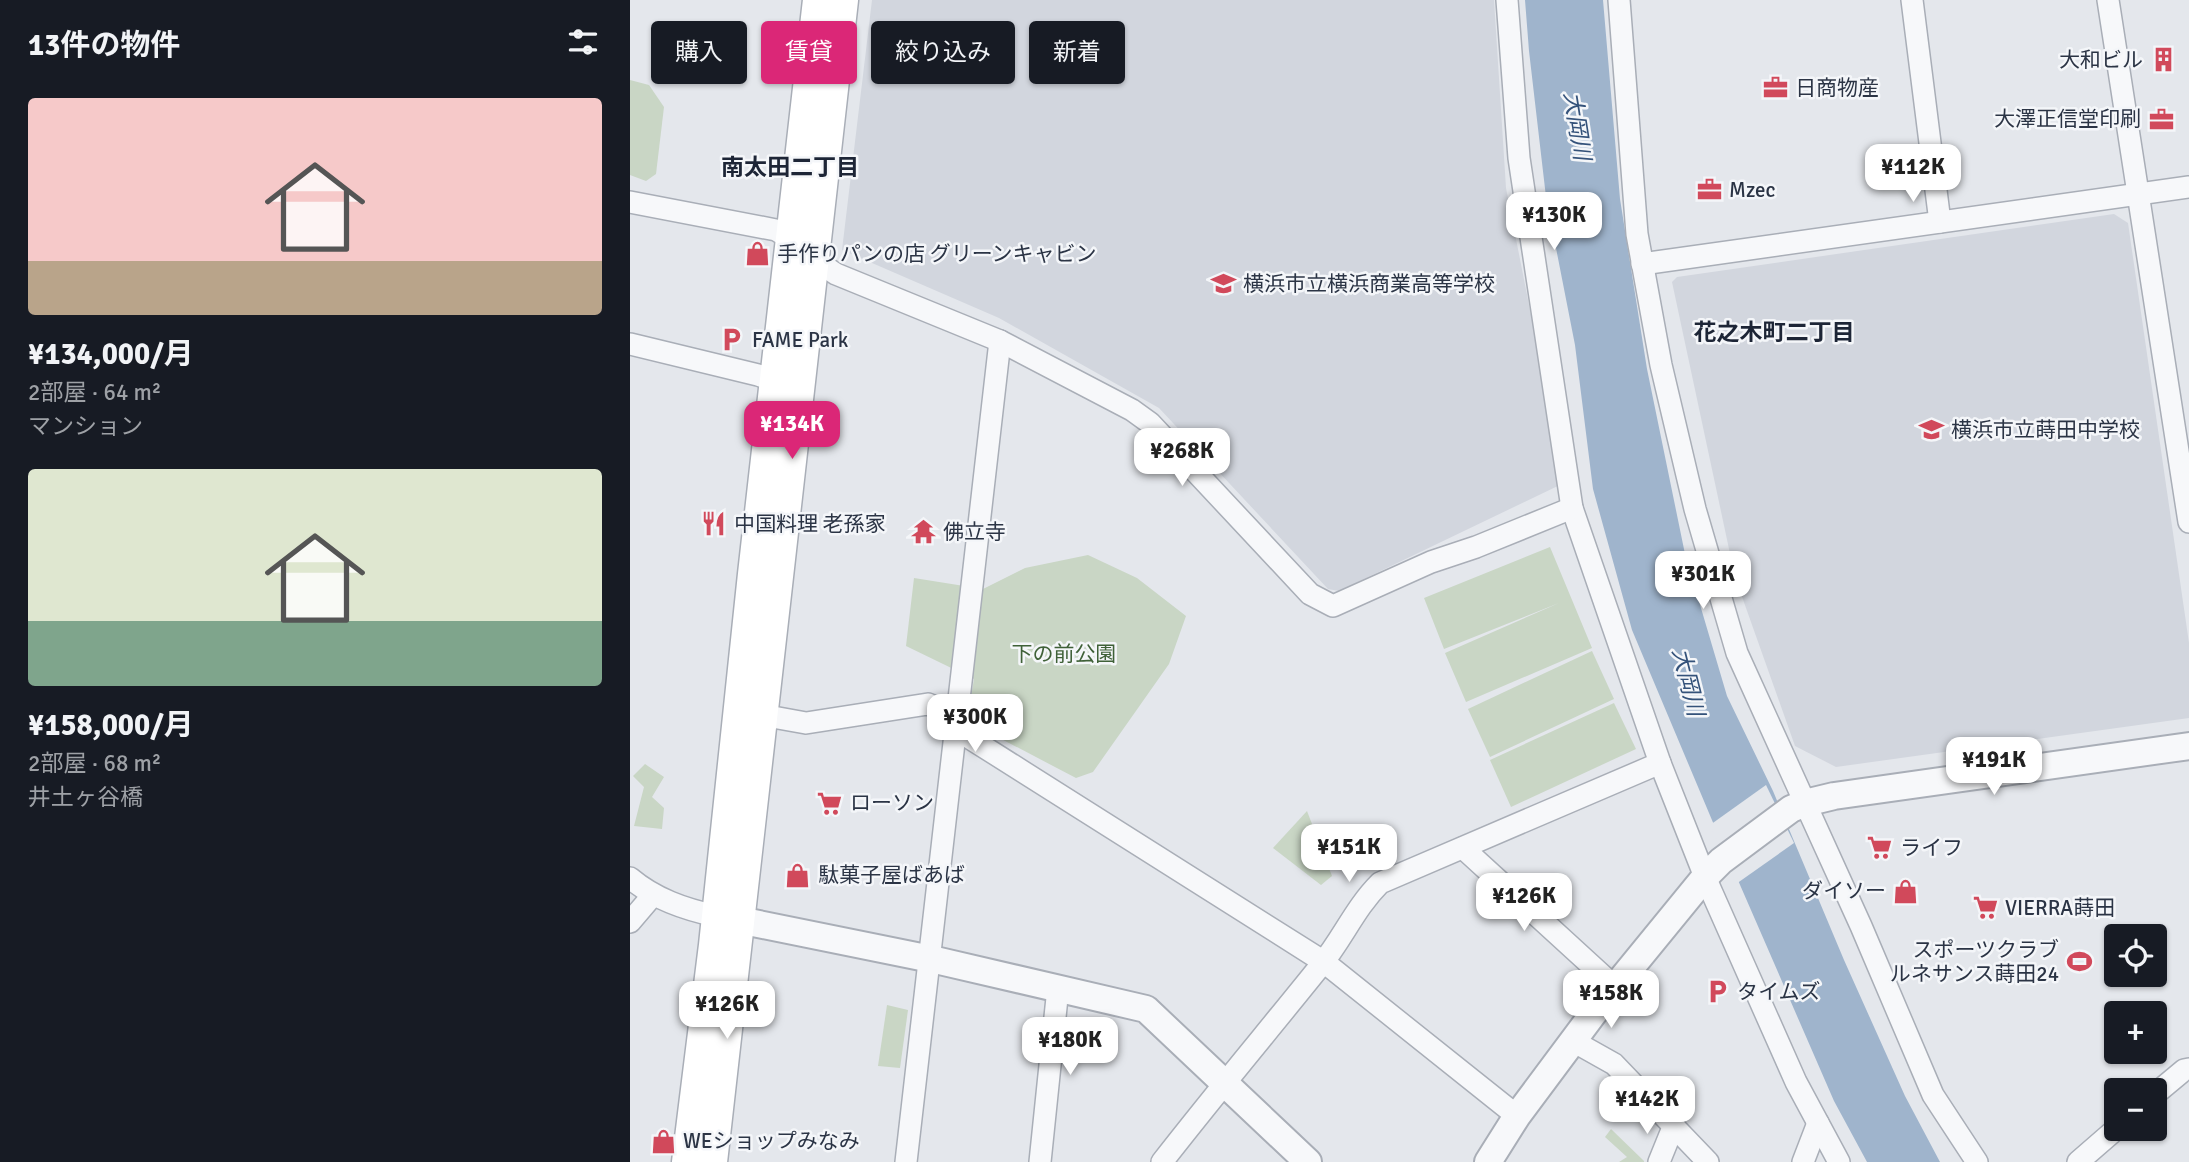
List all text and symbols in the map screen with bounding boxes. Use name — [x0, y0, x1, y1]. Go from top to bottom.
chip: 購入 — [651, 21, 747, 84]
chip: 賃貸 — [761, 21, 857, 84]
chip: 絞り込み — [871, 21, 1015, 84]
chip: 新着 — [1029, 21, 1125, 84]
icon: filters — [564, 23, 602, 61]
text: 13件の物件 — [28, 27, 180, 64]
building icon: 大和ビル — [2149, 46, 2177, 74]
place label: 大和ビル — [2059, 47, 2143, 73]
office icon: 日商物産 — [1761, 74, 1789, 102]
place label: 日商物産 — [1795, 75, 1879, 101]
water label: 大岡川 — [1557, 90, 1597, 165]
office icon: 大澤正信堂印刷 — [2147, 105, 2175, 133]
place label: 大澤正信堂印刷 — [1994, 106, 2141, 132]
icon: home — [252, 144, 378, 270]
pin: ¥112K — [1864, 144, 1962, 204]
text: ¥112K — [1881, 152, 1945, 181]
district label: 南太田二丁目 — [721, 153, 859, 182]
office icon: Mzec — [1695, 176, 1723, 204]
place label: Mzec — [1729, 177, 1776, 203]
pin: ¥130K — [1505, 192, 1603, 252]
text: ¥130K — [1522, 200, 1586, 229]
shop icon: 手作りパンの店 グリーンキャビン — [743, 240, 771, 268]
place label: 手作りパンの店 グリーンキャビン — [777, 241, 1097, 267]
school or university icon: 横浜市立横浜商業高等学校 — [1209, 270, 1237, 298]
place label: 横浜市立横浜商業高等学校 — [1243, 271, 1495, 297]
district label: 花之木町二丁目 — [1694, 318, 1855, 347]
parking icon: FAME Park — [718, 326, 746, 354]
place label: FAME Park — [752, 327, 849, 353]
text: ¥134,000/月 — [28, 336, 194, 373]
text: 2部屋 · 64 m² — [28, 378, 161, 407]
pin: ¥134K — [743, 402, 841, 461]
text: ¥134K — [760, 409, 824, 438]
text: マンション — [28, 412, 143, 441]
school or university icon: 横浜市立蒔田中学校 — [1917, 416, 1945, 444]
place label: 横浜市立蒔田中学校 — [1951, 417, 2140, 443]
pin: ¥268K — [1133, 428, 1231, 488]
text: ¥268K — [1150, 436, 1214, 465]
restaurant icon: 中国料理 老孫家 — [700, 510, 728, 538]
place label: 中国料理 老孫家 — [734, 511, 886, 537]
icon: home — [252, 515, 378, 641]
temple icon: 佛立寺 — [909, 518, 937, 546]
place label: 佛立寺 — [943, 519, 1006, 545]
pin: ¥301K — [1654, 552, 1752, 611]
text: ¥301K — [1671, 559, 1735, 588]
park label: 下の前公園 — [1012, 641, 1117, 667]
water label: 大岡川 — [1666, 645, 1711, 722]
pin: ¥300K — [926, 694, 1024, 754]
text: ¥300K — [943, 702, 1007, 731]
text: ¥158,000/月 — [28, 707, 194, 744]
pin: ¥191K — [1945, 738, 2043, 797]
text: ¥191K — [1962, 745, 2026, 774]
text: 2部屋 · 68 m² — [28, 749, 161, 778]
text: 井土ヶ谷橋 — [28, 783, 143, 812]
supermarket icon: ローソン — [816, 789, 844, 817]
place label: ローソン — [850, 790, 934, 816]
pin: ¥151K — [1300, 824, 1398, 884]
text: ¥151K — [1317, 832, 1381, 861]
supermarket icon: ライフ — [1866, 834, 1894, 862]
place label: ライフ — [1900, 835, 1963, 861]
shop icon: 駄菓子屋ばあば — [784, 861, 812, 889]
place label: 駄菓子屋ばあば — [818, 862, 965, 888]
pin: ¥126K — [1475, 874, 1573, 933]
shop icon: ダイソー — [1892, 877, 1920, 905]
place label: ダイソー — [1802, 878, 1886, 904]
text: ¥126K — [1492, 881, 1556, 910]
supermarket icon: VIERRA蒔田 — [1971, 894, 1999, 922]
place label: VIERRA蒔田 — [2005, 895, 2115, 921]
map controls — [2104, 924, 2167, 1141]
button: locate — [2104, 924, 2167, 987]
place label: スポーツクラブ ルネサンス蒔田24 — [1890, 937, 2059, 987]
sports icon: スポーツクラブ ルネサンス蒔田24 — [2065, 948, 2093, 976]
pin: ¥158K — [1562, 970, 1660, 1030]
text: ¥158K — [1579, 978, 1643, 1007]
parking icon: タイムズ — [1703, 978, 1731, 1006]
place label: タイムズ — [1737, 979, 1821, 1005]
pin: ¥126K — [678, 982, 776, 1041]
text: ¥126K — [695, 989, 759, 1018]
button: + — [2104, 1001, 2167, 1064]
pin: ¥180K — [1021, 1018, 1119, 1077]
text: ¥180K — [1038, 1025, 1102, 1054]
pin: ¥142K — [1598, 1076, 1696, 1136]
button: − — [2104, 1078, 2167, 1141]
text: ¥142K — [1615, 1084, 1679, 1113]
shop icon: WEショップみなみ — [649, 1127, 677, 1155]
place label: WEショップみなみ — [683, 1128, 860, 1154]

